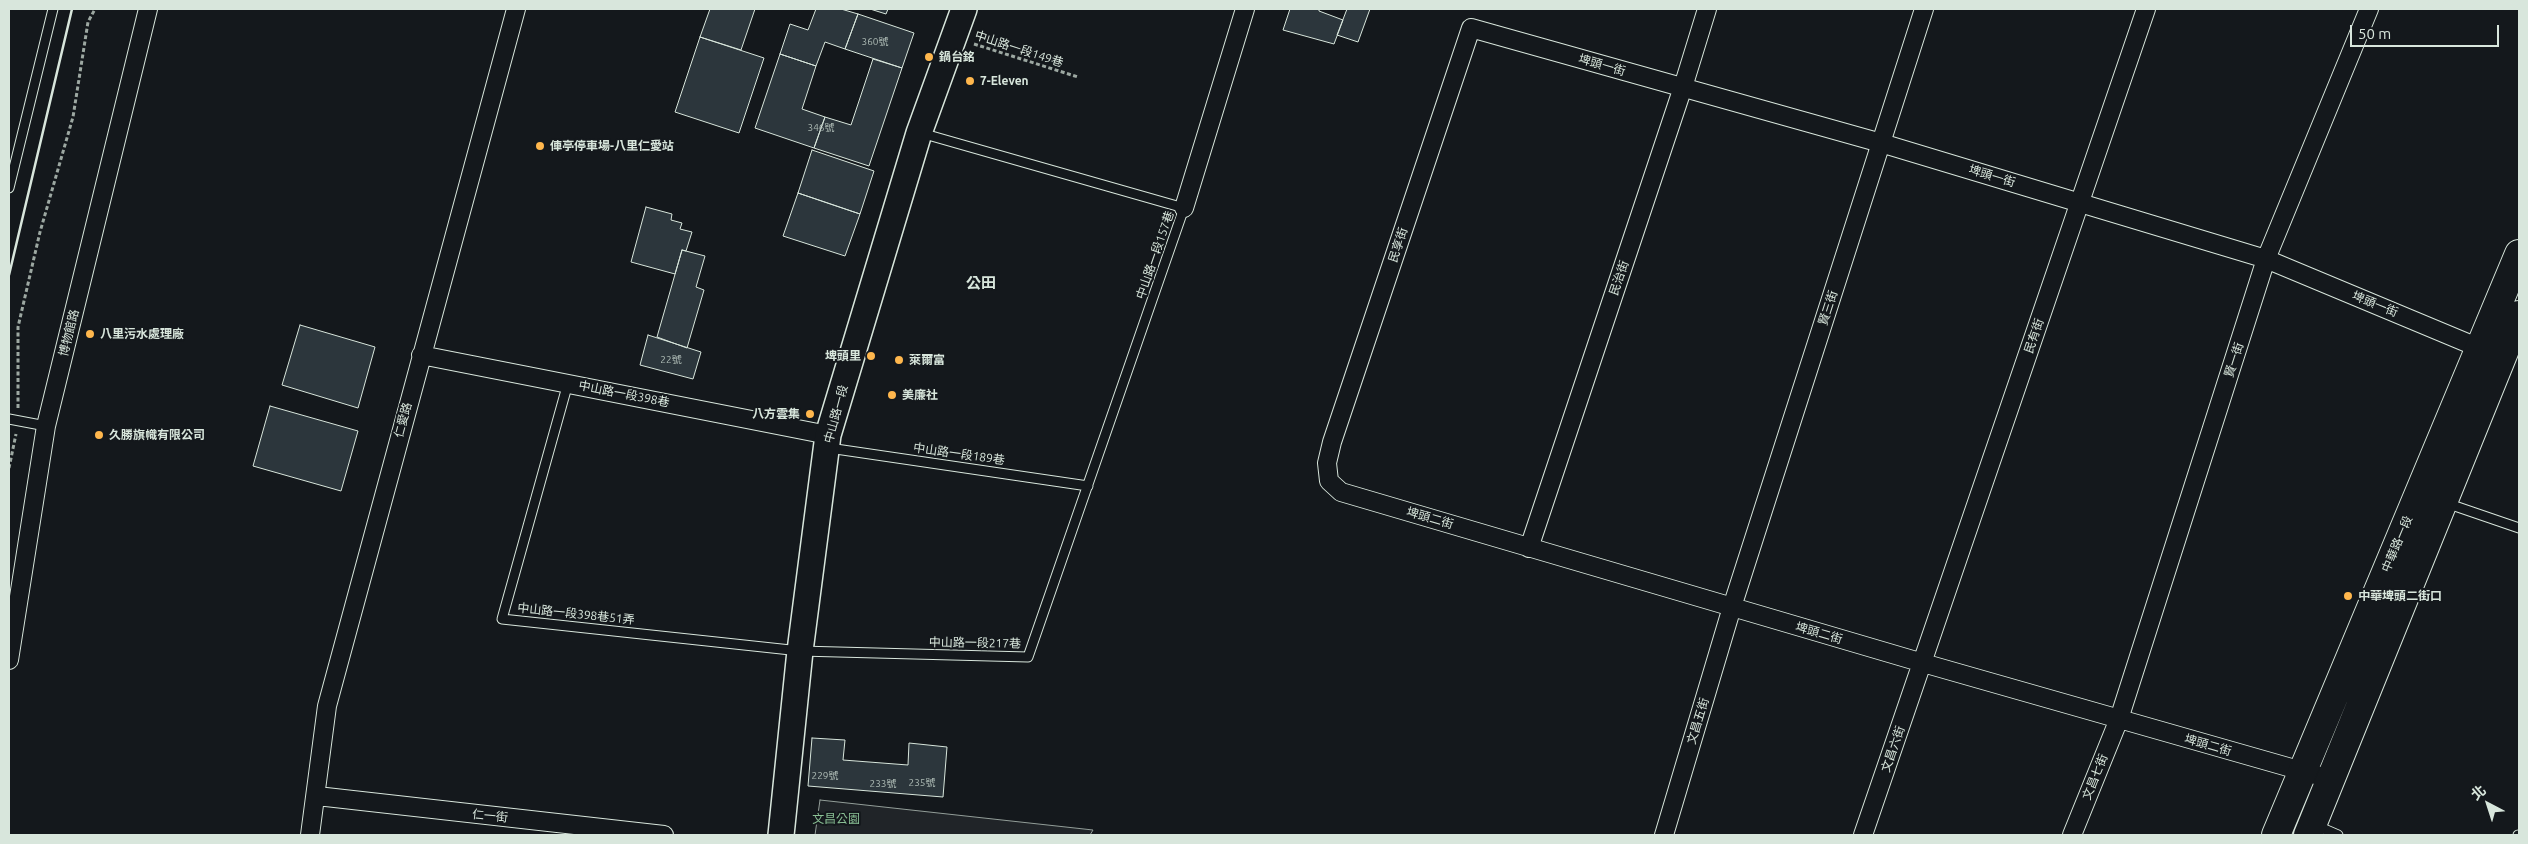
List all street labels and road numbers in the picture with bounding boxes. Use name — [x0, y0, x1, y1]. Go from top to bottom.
street label: 中山路一段149巷 — [973, 28, 1065, 70]
street label: 埤頭一街 — [1577, 51, 1627, 79]
street label: 埤頭一街 — [1967, 162, 2017, 190]
street label: 中山路一段157巷 — [1133, 209, 1177, 301]
street label: 民享街 — [1386, 226, 1410, 264]
street label: 民治街 — [1606, 259, 1632, 297]
street label: 埤頭一街 — [2350, 288, 2400, 320]
street label: 賢三街 — [1816, 289, 1840, 327]
street label: 博物館路 — [56, 308, 82, 358]
street label: 民有街 — [2021, 317, 2047, 355]
street label: 賢一街 — [2222, 341, 2246, 379]
street label: 中山路一段398巷 — [577, 378, 671, 410]
street label: 中山路一段 — [821, 383, 851, 445]
street label: 仁愛路 — [391, 401, 415, 439]
street label: 中山路一段189巷 — [912, 440, 1006, 468]
street label: 埤頭二街 — [1405, 504, 1455, 532]
street label: 中華路一段 — [2379, 514, 2415, 574]
street label: 中山路一段398巷51弄 — [517, 601, 635, 627]
street label: 埤頭二街 — [1794, 619, 1844, 647]
street label: 中山路一段217巷 — [929, 635, 1021, 651]
street label: 文昌五街 — [1684, 696, 1712, 746]
street label: 文昌六街 — [1878, 724, 1908, 774]
street label: 埤頭二街 — [2183, 731, 2233, 759]
street label: 文昌七街 — [2079, 752, 2111, 802]
street label: 仁一街 — [471, 807, 509, 825]

